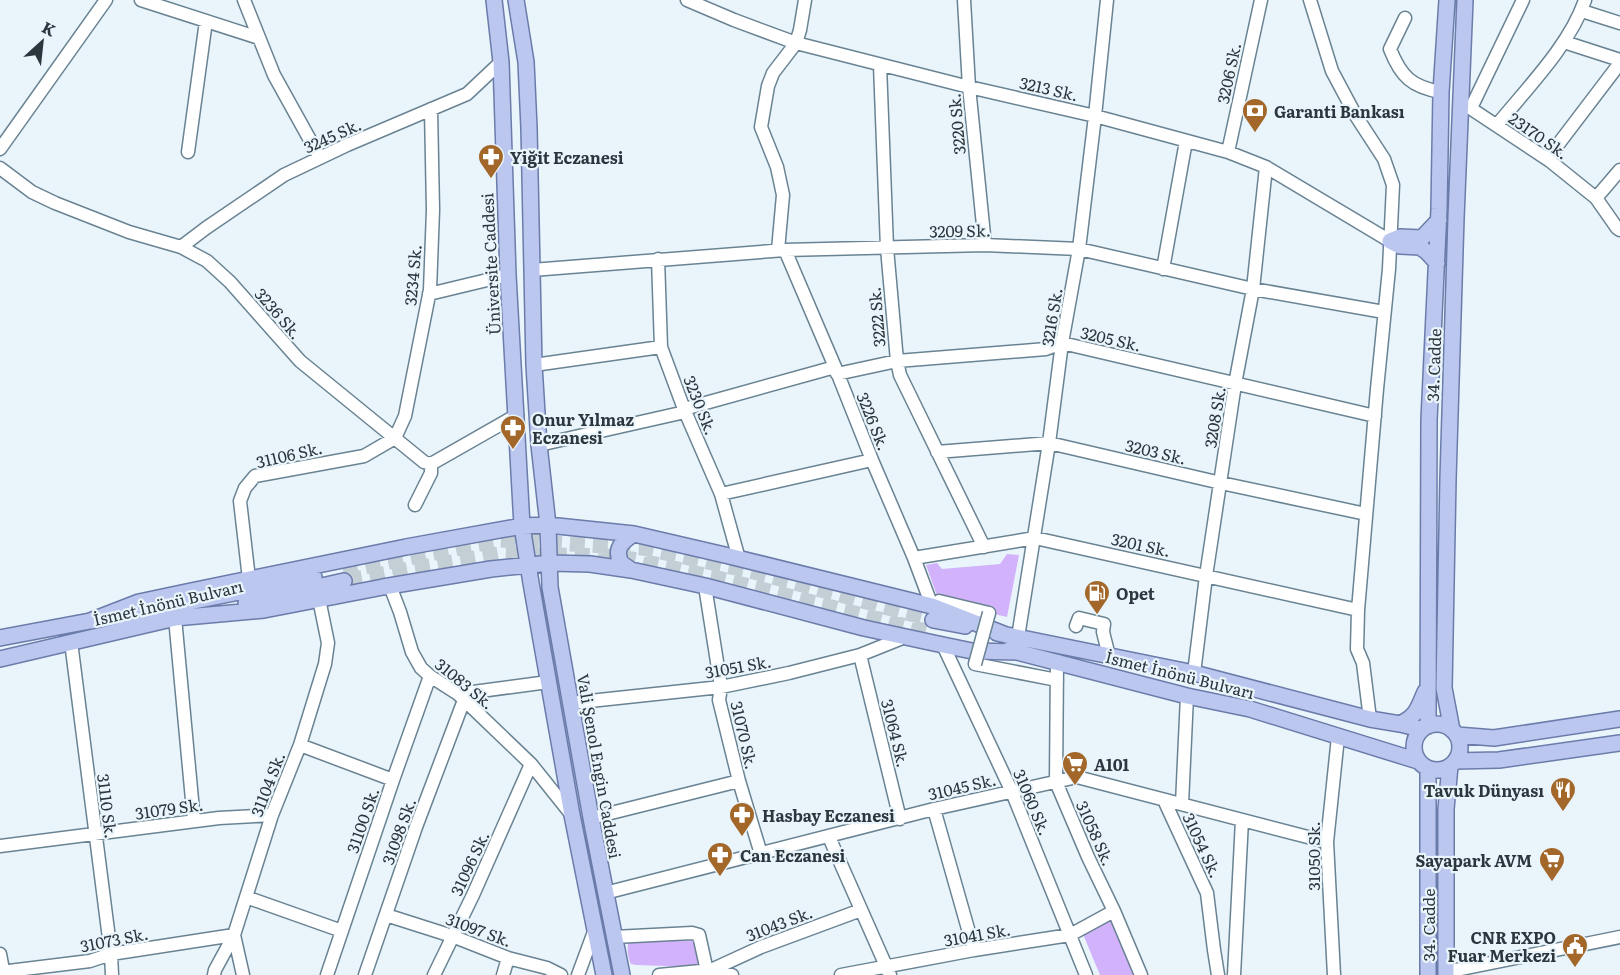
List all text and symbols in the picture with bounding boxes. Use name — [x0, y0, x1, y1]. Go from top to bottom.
north arrow — [12, 12, 72, 72]
text: K — [38, 14, 61, 41]
street label: 3206 Sk. — [1210, 40, 1246, 106]
street label: 3213 Sk. — [1017, 70, 1081, 106]
street label: 3220 Sk. — [941, 92, 971, 156]
bank icon: Garanti Bankası — [1240, 96, 1270, 134]
place label: Garanti Bankası — [1274, 99, 1405, 123]
street label: 23170 Sk. — [1504, 106, 1574, 164]
street label: 3245 Sk. — [299, 112, 365, 158]
pharmacy icon: Yiğit Eczanesi — [476, 142, 506, 180]
place label: Yiğit Eczanesi — [510, 145, 624, 169]
street label: Üniversite Caddesi — [474, 192, 506, 336]
street label: 3209 Sk. — [929, 217, 991, 243]
street label: 3234 Sk. — [397, 243, 427, 307]
street label: 3236 Sk. — [250, 282, 308, 344]
street label: 3222 Sk. — [861, 286, 891, 348]
street label: 3216 Sk. — [1035, 286, 1067, 348]
street label: 3205 Sk. — [1078, 319, 1144, 357]
street label: 34. Cadde — [1420, 328, 1446, 402]
street label: 3230 Sk. — [678, 372, 724, 438]
street label: 3208 Sk. — [1197, 384, 1231, 450]
street label: 3226 Sk. — [851, 388, 897, 454]
place label: Onur Yılmaz Eczanesi — [532, 407, 635, 449]
pharmacy icon: Onur Yılmaz Eczanesi — [498, 413, 528, 451]
street label: 3203 Sk. — [1123, 432, 1189, 470]
street label: 31106 Sk. — [253, 435, 325, 473]
street label: 3201 Sk. — [1109, 526, 1173, 562]
street label: İsmet İnönü Bulvarı — [91, 573, 245, 631]
fuel station icon: Opet — [1082, 578, 1112, 616]
place label: Opet — [1116, 581, 1155, 605]
street label: İsmet İnönü Bulvarı — [1103, 644, 1257, 704]
street label: 31051 Sk. — [703, 648, 773, 684]
street label: 31083 Sk. — [430, 652, 500, 714]
street label: Vali Şenol Engin Caddesi — [572, 672, 628, 860]
street label: 31064 Sk. — [876, 696, 916, 770]
street label: 31070 Sk. — [725, 698, 765, 772]
street label: 31104 Sk. — [244, 748, 290, 820]
supermarket icon: A101 — [1060, 749, 1090, 787]
place label: A101 — [1094, 752, 1130, 776]
street label: 31060 Sk. — [1008, 765, 1058, 839]
street label: 31045 Sk. — [926, 767, 998, 805]
street label: 31110 Sk. — [92, 772, 124, 840]
restaurant icon: Tavuk Dünyası — [1548, 775, 1578, 813]
place label: Tavuk Dünyası — [1423, 778, 1544, 802]
street label: 31100 Sk. — [340, 784, 384, 856]
street label: 31079 Sk. — [133, 791, 205, 825]
street label: 31098 Sk. — [375, 794, 421, 868]
street label: 31058 Sk. — [1071, 797, 1121, 869]
pharmacy icon: Hasbay Eczanesi — [727, 800, 757, 838]
place label: Hasbay Eczanesi — [762, 803, 895, 827]
street label: 31054 Sk. — [1177, 809, 1229, 881]
street label: 31050 Sk. — [1301, 821, 1325, 891]
street label: 31096 Sk. — [443, 827, 495, 899]
pharmacy icon: Can Eczanesi — [705, 840, 735, 878]
place label: Can Eczanesi — [740, 843, 846, 867]
supermarket icon: Sayapark AVM — [1537, 845, 1567, 883]
place label: Sayapark AVM — [1415, 848, 1532, 872]
street label: 34. Cadde — [1416, 888, 1440, 962]
street label: 31043 Sk. — [742, 899, 816, 947]
street label: 31097 Sk. — [443, 906, 515, 952]
street label: 31041 Sk. — [942, 916, 1012, 952]
street label: 31073 Sk. — [78, 921, 150, 957]
place label: CNR EXPO Fuar Merkezi — [1447, 925, 1556, 967]
public building icon: CNR EXPO Fuar Merkezi — [1560, 931, 1590, 969]

